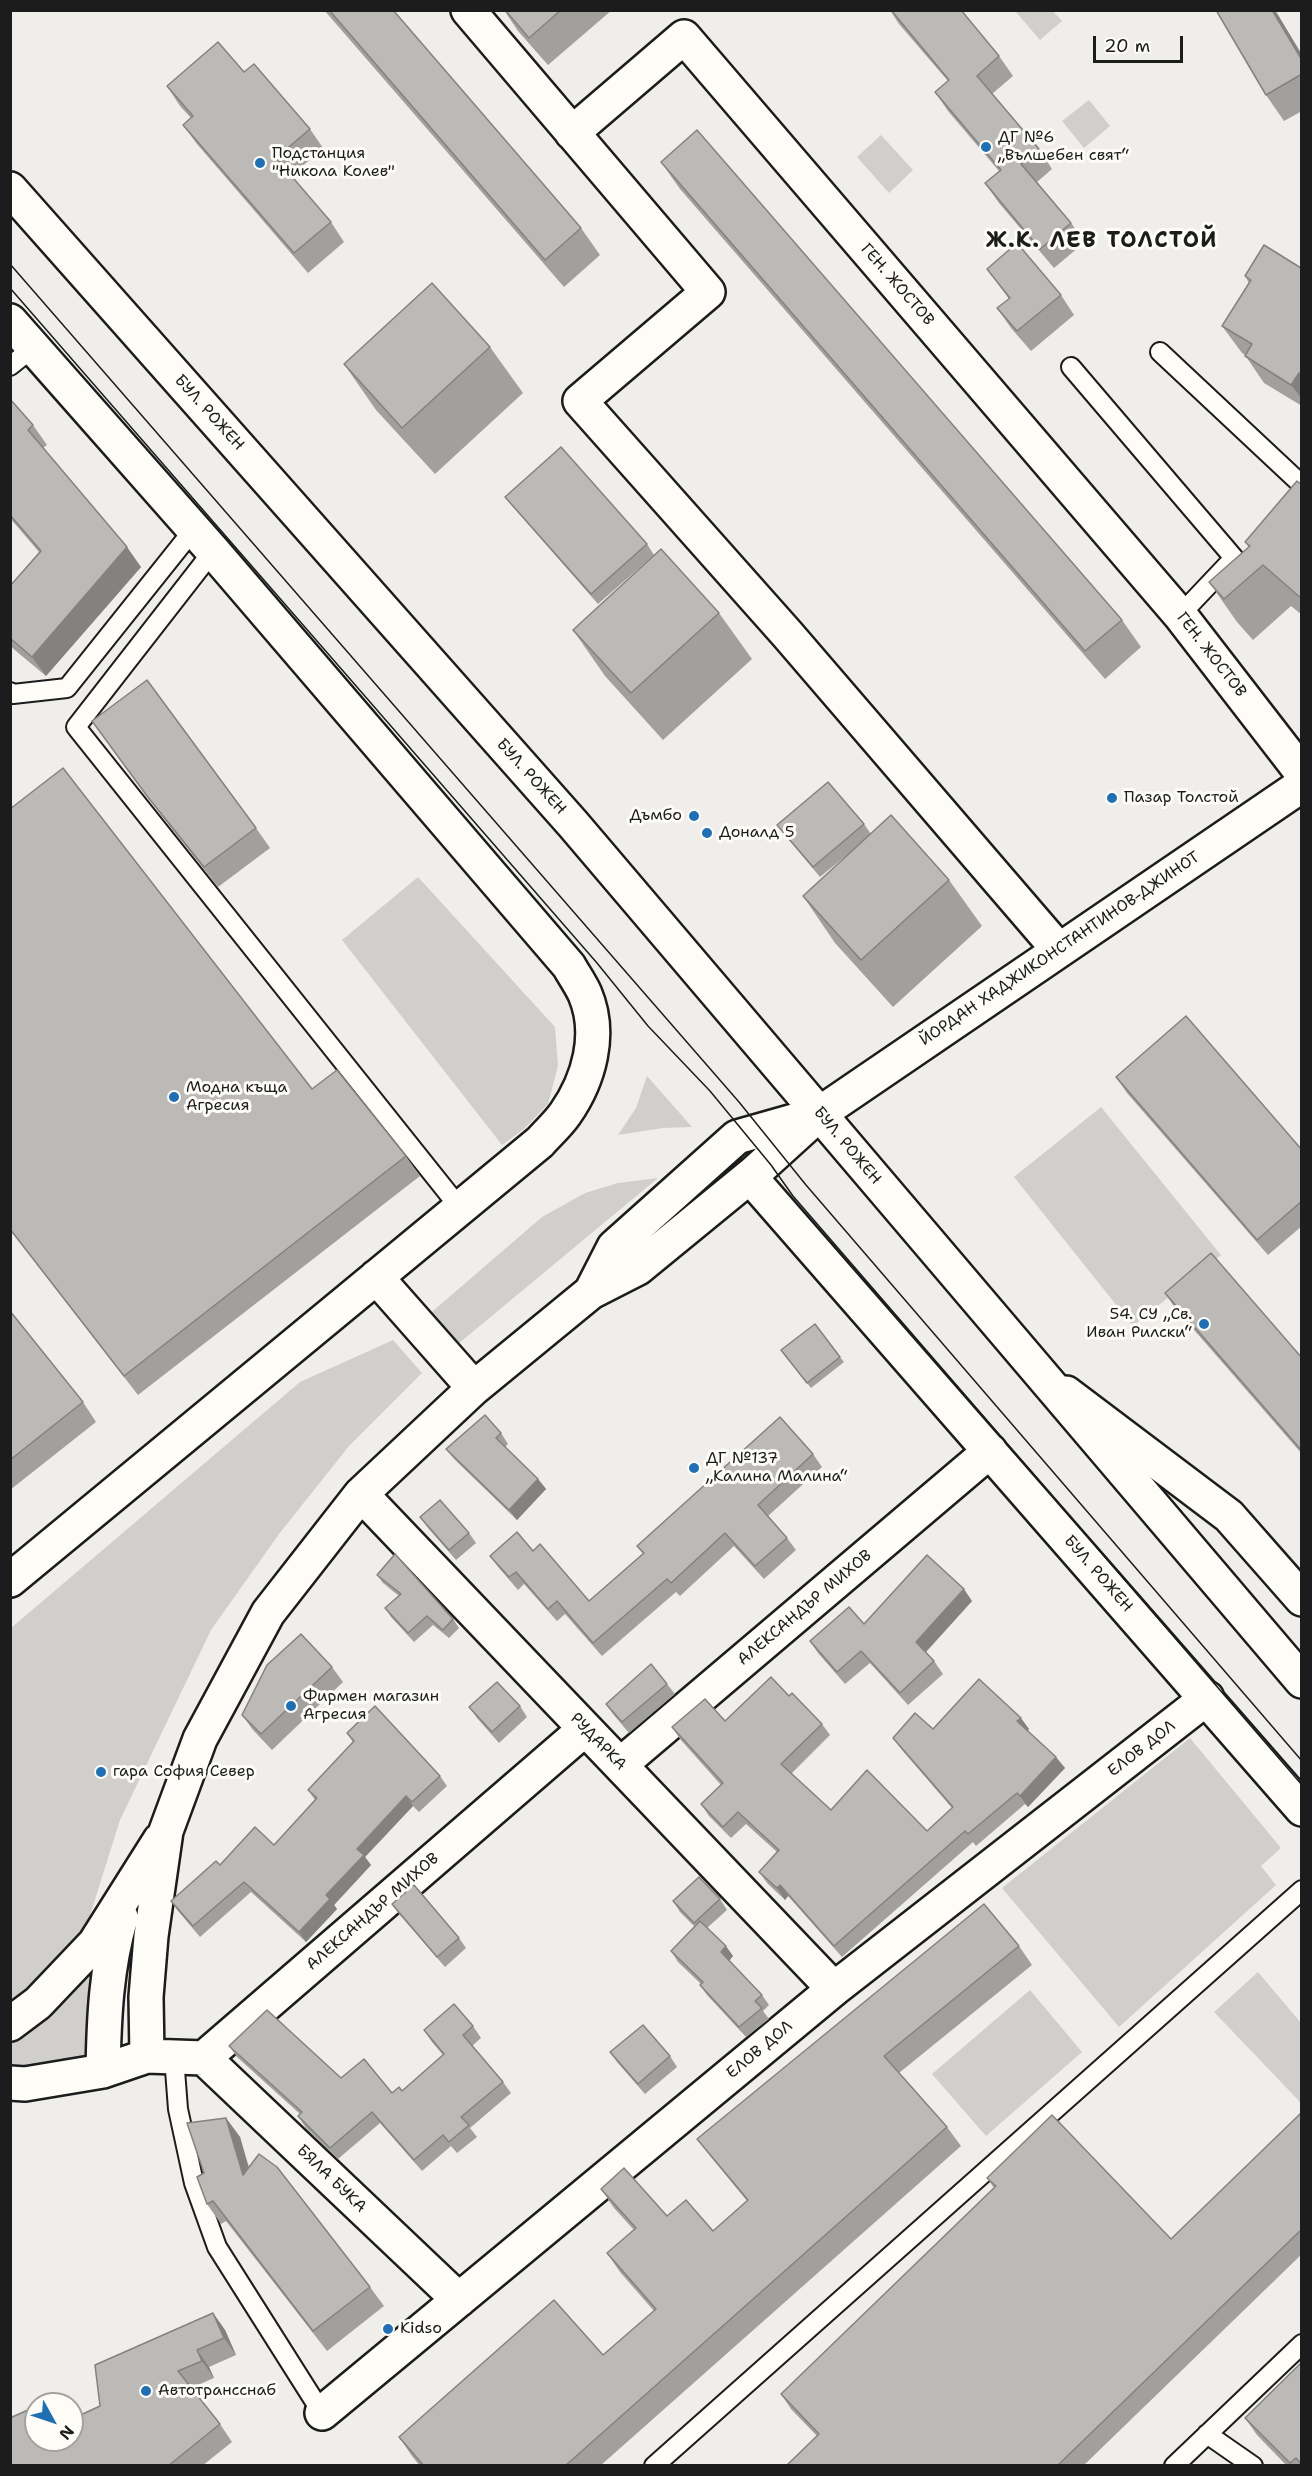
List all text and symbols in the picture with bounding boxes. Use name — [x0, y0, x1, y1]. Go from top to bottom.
scale bar — [1096, 24, 1186, 62]
text: 20 m — [1104, 34, 1150, 58]
place label: ДГ №6 „Вълшебен свят“ — [998, 128, 1129, 166]
marker: ДГ №6 „Вълшебен свят“ — [979, 140, 993, 154]
place label: Подстанция "Никола Колев" — [272, 144, 395, 182]
marker: Подстанция "Никола Колев" — [253, 156, 267, 170]
district label: Ж.К. ЛЕВ ТОЛСТОЙ — [986, 228, 1218, 254]
street label: ГЕН. ЖОСТОВ — [856, 240, 938, 330]
street label: БУЛ. РОЖЕН — [170, 371, 248, 455]
street label: ГЕН. ЖОСТОВ — [1172, 609, 1250, 701]
street label: БУЛ. РОЖЕН — [492, 735, 570, 819]
place label: Пазар Толстой — [1124, 788, 1239, 808]
marker: Пазар Толстой — [1105, 791, 1119, 805]
place label: Дъмбо — [630, 806, 682, 826]
marker: Дъмбо — [687, 809, 701, 823]
place label: Доналд 5 — [719, 823, 795, 843]
marker: Доналд 5 — [700, 826, 714, 840]
street label: ЙОРДАН ХАДЖИКОНСТАНТИНОВ-ДЖИНОТ — [916, 848, 1204, 1050]
place label: Модна къща Агресия — [186, 1078, 287, 1116]
marker: Модна къща Агресия — [167, 1090, 181, 1104]
street label: БУЛ. РОЖЕН — [809, 1103, 885, 1189]
place label: 54. СУ „Св. Иван Рилски“ — [1086, 1305, 1192, 1343]
marker: 54. СУ „Св. Иван Рилски“ — [1197, 1317, 1211, 1331]
place label: ДГ №137 „Калина Малина“ — [706, 1449, 847, 1487]
marker: ДГ №137 „Калина Малина“ — [687, 1461, 701, 1475]
street label: БУЛ. РОЖЕН — [1059, 1532, 1137, 1616]
street label: АЛЕКСАНДЪР МИХОВ — [734, 1546, 876, 1670]
place label: Фирмен магазин Агресия — [303, 1687, 439, 1725]
marker: Фирмен магазин Агресия — [284, 1699, 298, 1713]
street label: РУДАРКА — [566, 1709, 630, 1775]
street label: ЕЛОВ ДОЛ — [1104, 1717, 1180, 1781]
place label: гара София Север — [113, 1762, 255, 1782]
marker: гара София Север — [94, 1765, 108, 1779]
street label: АЛЕКСАНДЪР МИХОВ — [303, 1849, 443, 1975]
street label: ЕЛОВ ДОЛ — [723, 2017, 797, 2083]
street label: БЯЛА БУКА — [292, 2141, 370, 2217]
place label: Kidso — [400, 2319, 442, 2339]
marker: Kidso — [381, 2322, 395, 2336]
place label: Автотрансснаб — [158, 2381, 276, 2401]
marker: Автотрансснаб — [139, 2384, 153, 2398]
north arrow — [24, 2392, 84, 2452]
text: N — [55, 2421, 79, 2444]

